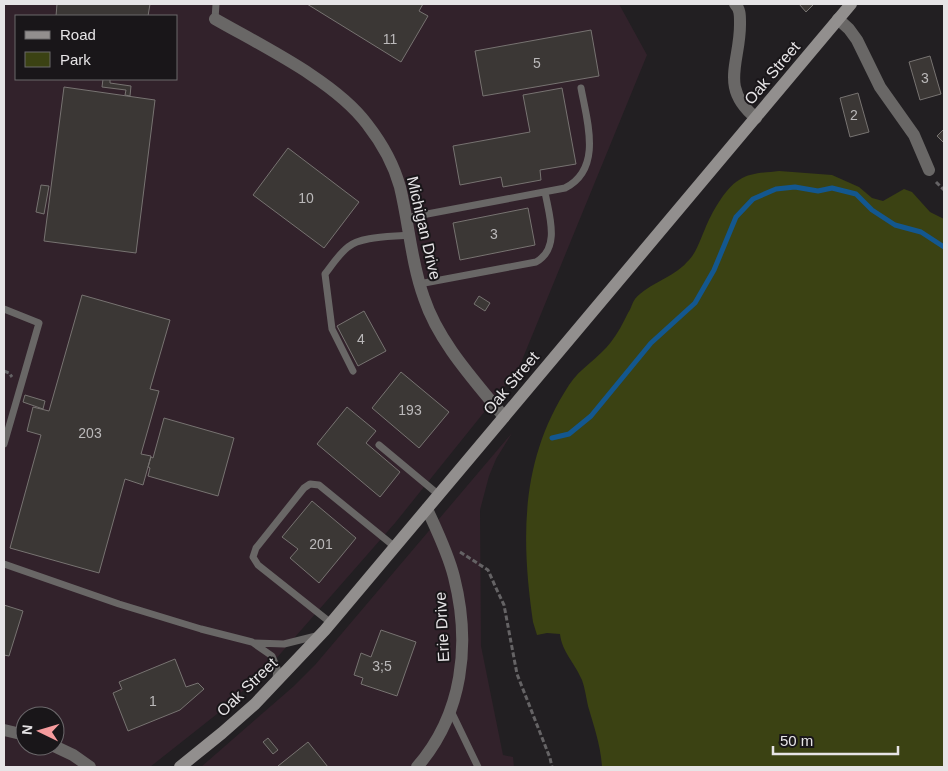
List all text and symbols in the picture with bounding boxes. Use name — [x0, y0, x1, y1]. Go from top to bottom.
legend — [15, 15, 178, 80]
text: Road — [60, 26, 96, 43]
house number: 11 — [383, 31, 397, 47]
street label: Oak Street — [741, 38, 803, 108]
text: Park — [60, 51, 91, 68]
house number: 5 — [533, 55, 541, 71]
house number: 3 — [921, 70, 929, 86]
house number: 2 — [850, 107, 858, 123]
street label: Michigan Drive — [404, 175, 444, 282]
house number: 10 — [298, 190, 314, 206]
house number: 3 — [490, 226, 498, 242]
house number: 4 — [357, 331, 365, 347]
street label: Oak Street — [480, 348, 542, 418]
house number: 193 — [398, 402, 422, 418]
house number: 203 — [78, 425, 102, 441]
house number: 201 — [309, 536, 333, 552]
street label: Erie Drive — [432, 591, 452, 663]
street label: Oak Street — [214, 654, 281, 720]
house number: 3;5 — [372, 658, 392, 674]
house number: 1 — [149, 693, 157, 709]
north arrow — [15, 706, 65, 756]
text: N — [19, 724, 35, 736]
scale bar — [773, 724, 898, 756]
text: 50 m — [780, 732, 813, 749]

